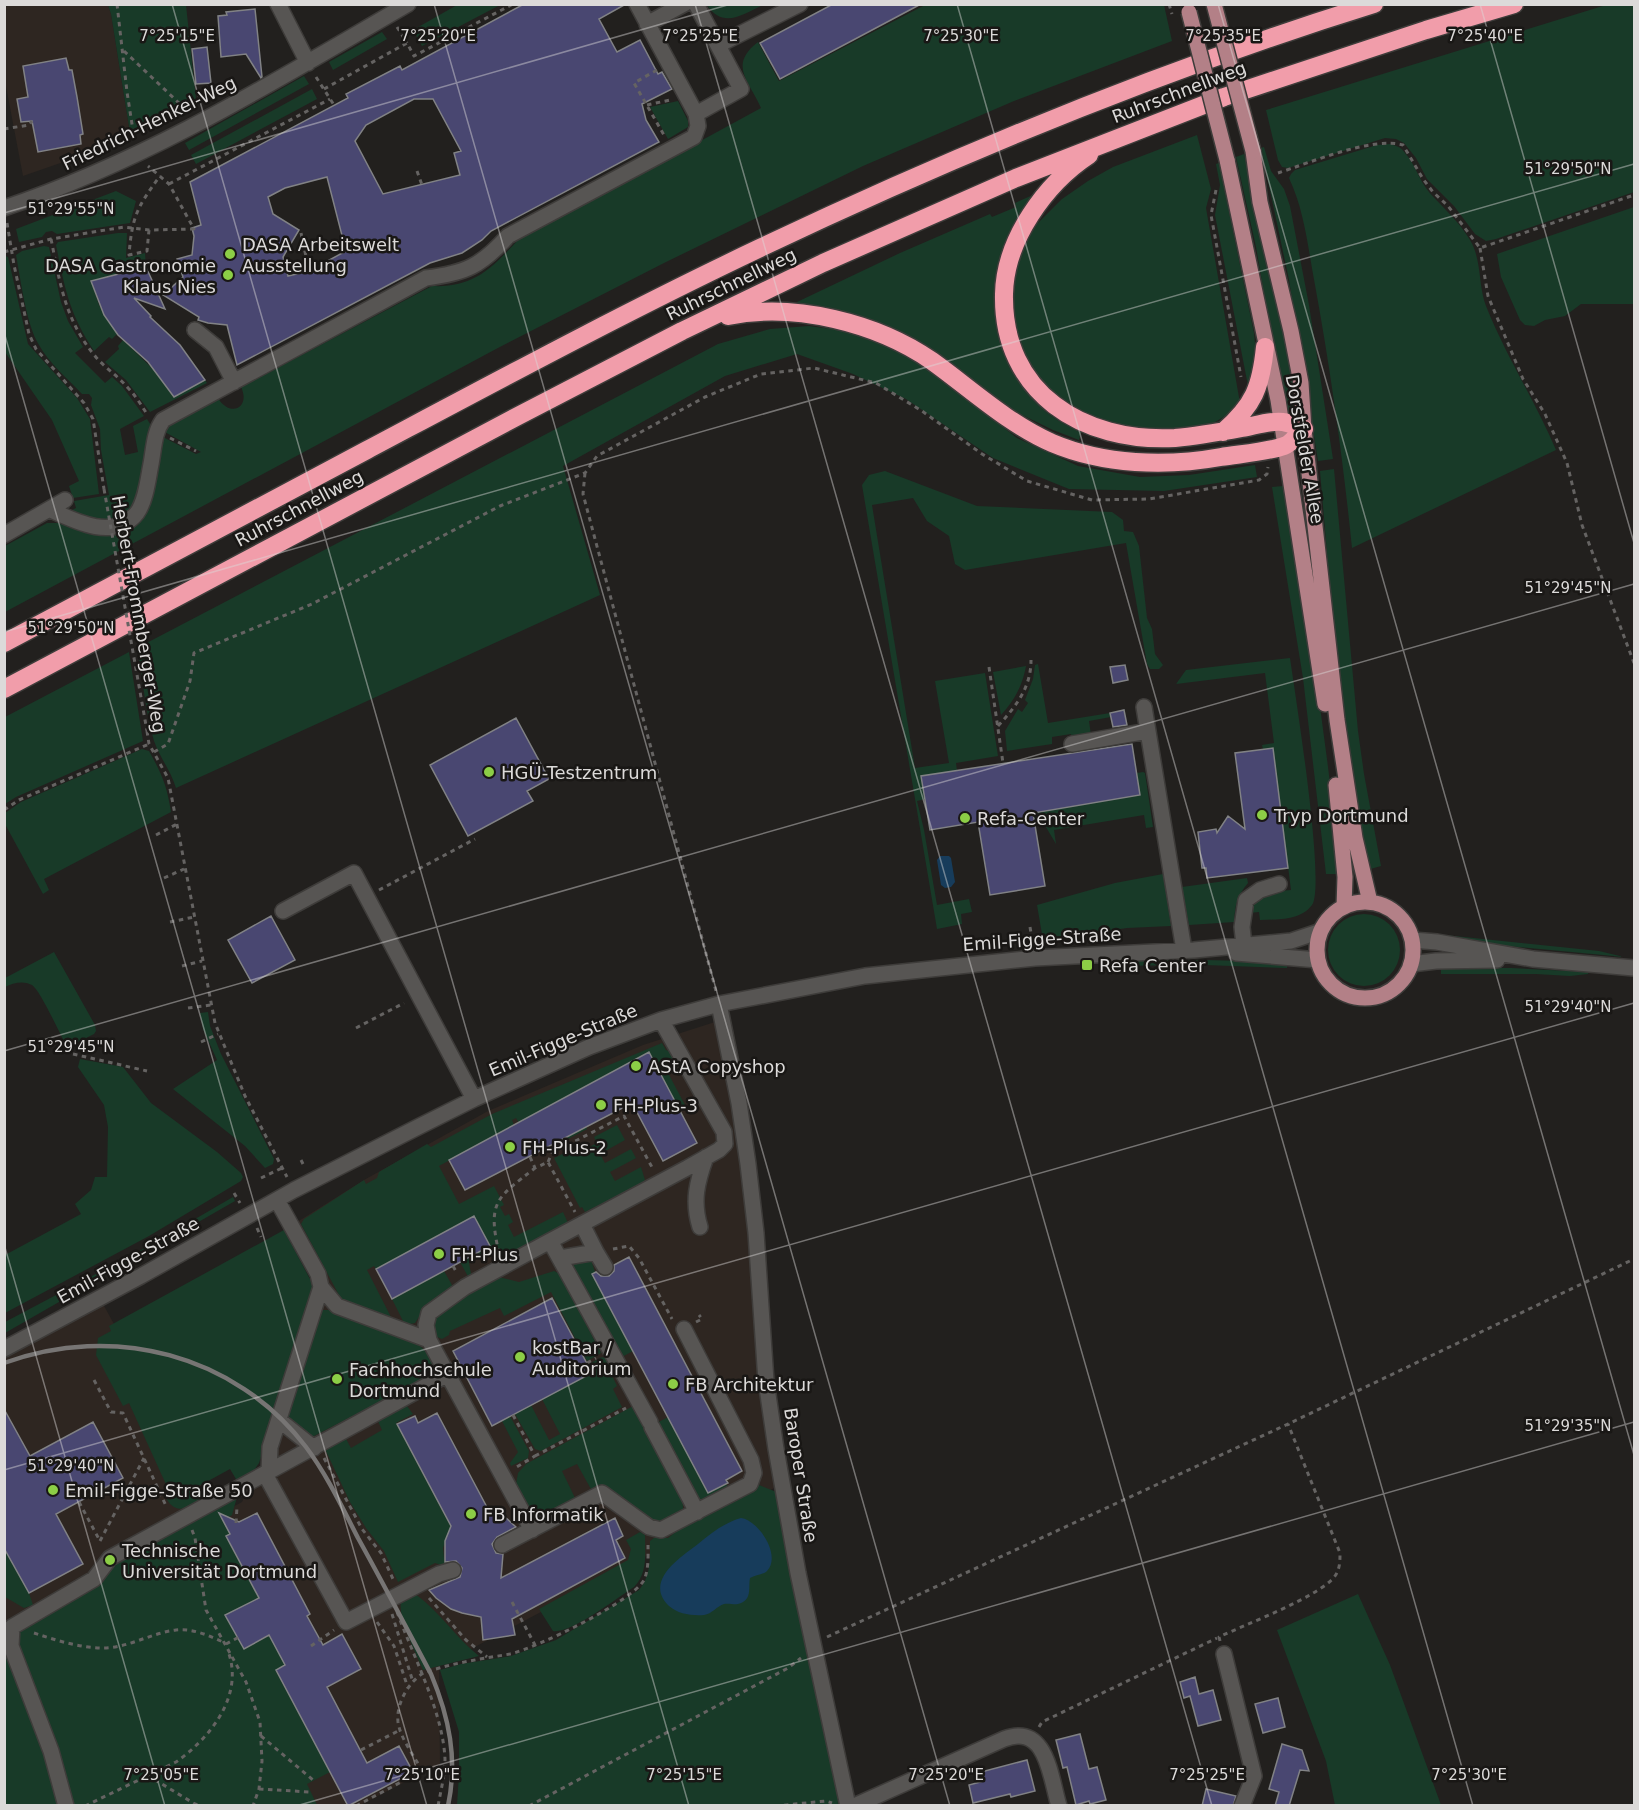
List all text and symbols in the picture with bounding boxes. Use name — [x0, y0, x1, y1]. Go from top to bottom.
text: 7°25'15"E — [139, 27, 215, 45]
text: 7°25'20"E — [400, 27, 476, 45]
text: 7°25'25"E — [662, 27, 738, 45]
text: 7°25'30"E — [923, 27, 999, 45]
text: 7°25'35"E — [1185, 27, 1261, 45]
text: 7°25'40"E — [1447, 27, 1523, 45]
street label: Ruhrschnellweg — [1109, 57, 1249, 127]
street label: Friedrich-Henkel-Weg — [59, 72, 239, 174]
text: 51°29'50"N — [1524, 160, 1612, 178]
text: 51°29'55"N — [27, 200, 115, 218]
place label: DASA Arbeitswelt Ausstellung — [242, 234, 399, 276]
street label: Ruhrschnellweg — [662, 243, 800, 325]
marker: DASA Arbeitswelt Ausstellung — [223, 247, 237, 261]
place label: DASA Gastronomie Klaus Nies — [45, 255, 216, 297]
marker: DASA Gastronomie Klaus Nies — [221, 268, 235, 282]
street label: Dorstfelder Allee — [1282, 373, 1328, 525]
street label: Ruhrschnellweg — [231, 465, 367, 551]
street label: Herbert-Frommberger-Weg — [108, 494, 170, 734]
text: 51°29'45"N — [1524, 579, 1612, 597]
text: 51°29'50"N — [27, 619, 115, 637]
place label: HGÜ-Testzentrum — [501, 762, 657, 783]
marker: HGÜ-Testzentrum — [482, 765, 496, 779]
place label: Tryp Dortmund — [1273, 805, 1409, 826]
place label: Refa-Center — [977, 808, 1085, 829]
marker: Tryp Dortmund — [1255, 808, 1269, 822]
marker: Refa-Center — [958, 811, 972, 825]
street label: Emil-Figge-Straße — [962, 923, 1122, 955]
place label: Refa Center — [1099, 955, 1206, 976]
marker: Refa Center — [1080, 958, 1094, 972]
text: 51°29'40"N — [1524, 998, 1612, 1016]
street label: Emil-Figge-Straße — [486, 999, 640, 1081]
text: 51°29'45"N — [27, 1038, 115, 1056]
place label: AStA Copyshop — [648, 1056, 786, 1077]
marker: AStA Copyshop — [629, 1059, 643, 1073]
place label: FH-Plus-3 — [613, 1095, 698, 1116]
marker: FH-Plus-3 — [594, 1098, 608, 1112]
place label: FH-Plus-2 — [522, 1137, 607, 1158]
marker: FH-Plus-2 — [503, 1140, 517, 1154]
street label: Emil-Figge-Straße — [53, 1212, 203, 1308]
place label: FH-Plus — [451, 1244, 518, 1265]
marker: FH-Plus — [432, 1247, 446, 1261]
place label: kostBar / Auditorium — [532, 1337, 632, 1379]
marker: kostBar / Auditorium — [513, 1350, 527, 1364]
place label: Fachhochschule Dortmund — [349, 1359, 492, 1401]
marker: Fachhochschule Dortmund — [330, 1372, 344, 1386]
place label: FB Architektur — [685, 1374, 814, 1395]
marker: FB Architektur — [666, 1377, 680, 1391]
street label: Baroper Straße — [780, 1406, 822, 1544]
text: 51°29'35"N — [1524, 1417, 1612, 1435]
text: 51°29'40"N — [27, 1457, 115, 1475]
place label: Emil-Figge-Straße 50 — [65, 1480, 253, 1501]
marker: Emil-Figge-Straße 50 — [46, 1483, 60, 1497]
place label: FB Informatik — [483, 1504, 604, 1525]
marker: FB Informatik — [464, 1507, 478, 1521]
place label: Technische Universität Dortmund — [121, 1540, 317, 1582]
marker: Technische Universität Dortmund — [103, 1553, 117, 1567]
text: 7°25'05"E — [123, 1766, 199, 1784]
text: 7°25'10"E — [384, 1766, 460, 1784]
text: 7°25'15"E — [646, 1766, 722, 1784]
text: 7°25'20"E — [908, 1766, 984, 1784]
text: 7°25'25"E — [1169, 1766, 1245, 1784]
text: 7°25'30"E — [1431, 1766, 1507, 1784]

